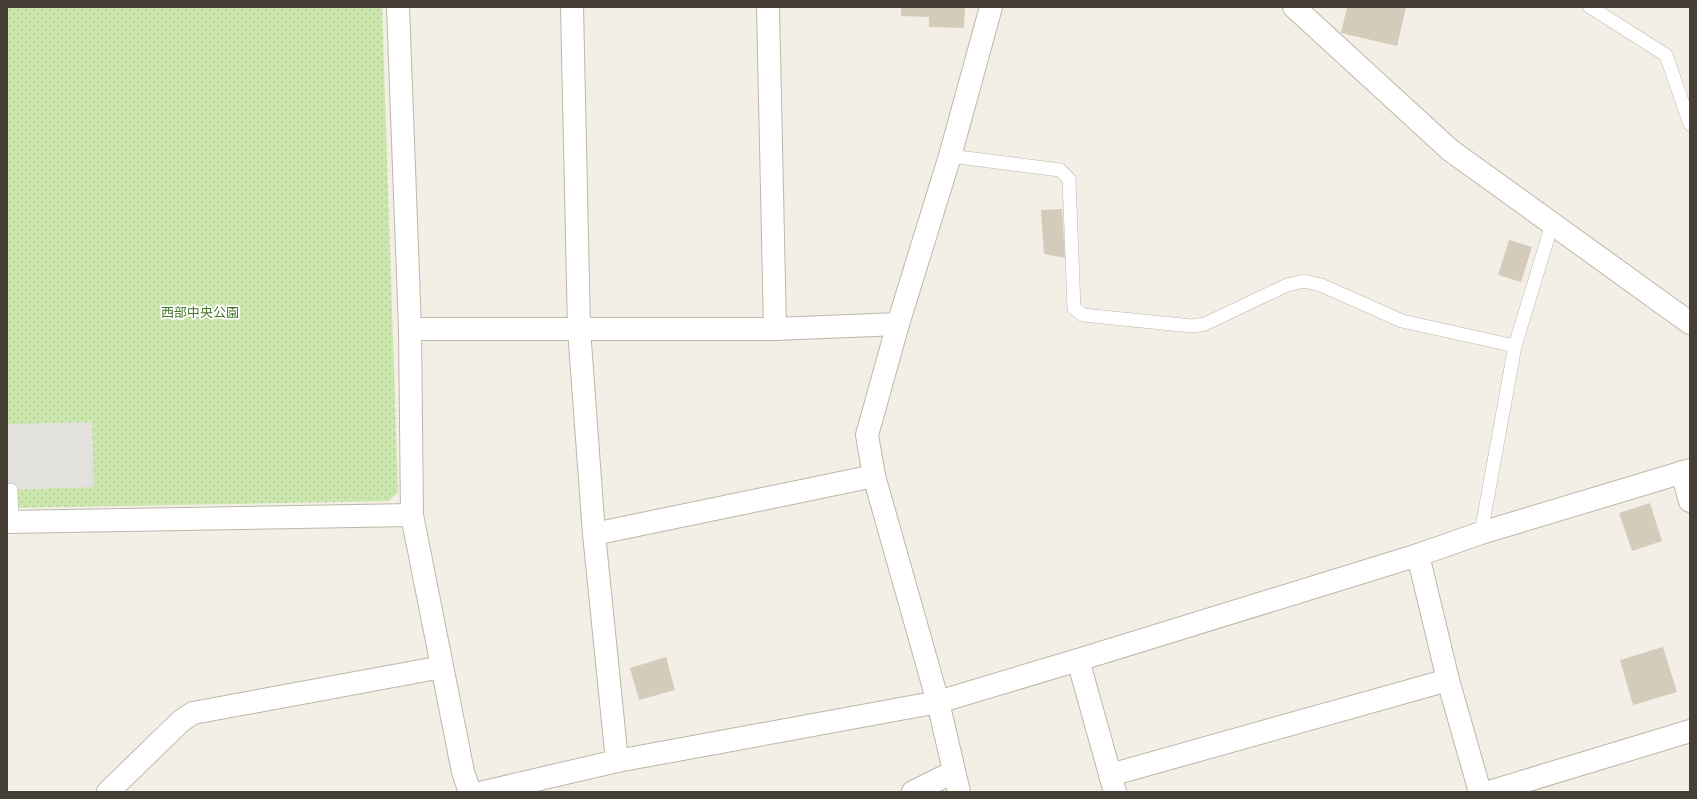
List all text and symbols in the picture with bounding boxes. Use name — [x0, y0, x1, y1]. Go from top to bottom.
park label: 西部中央公園 — [161, 305, 239, 320]

